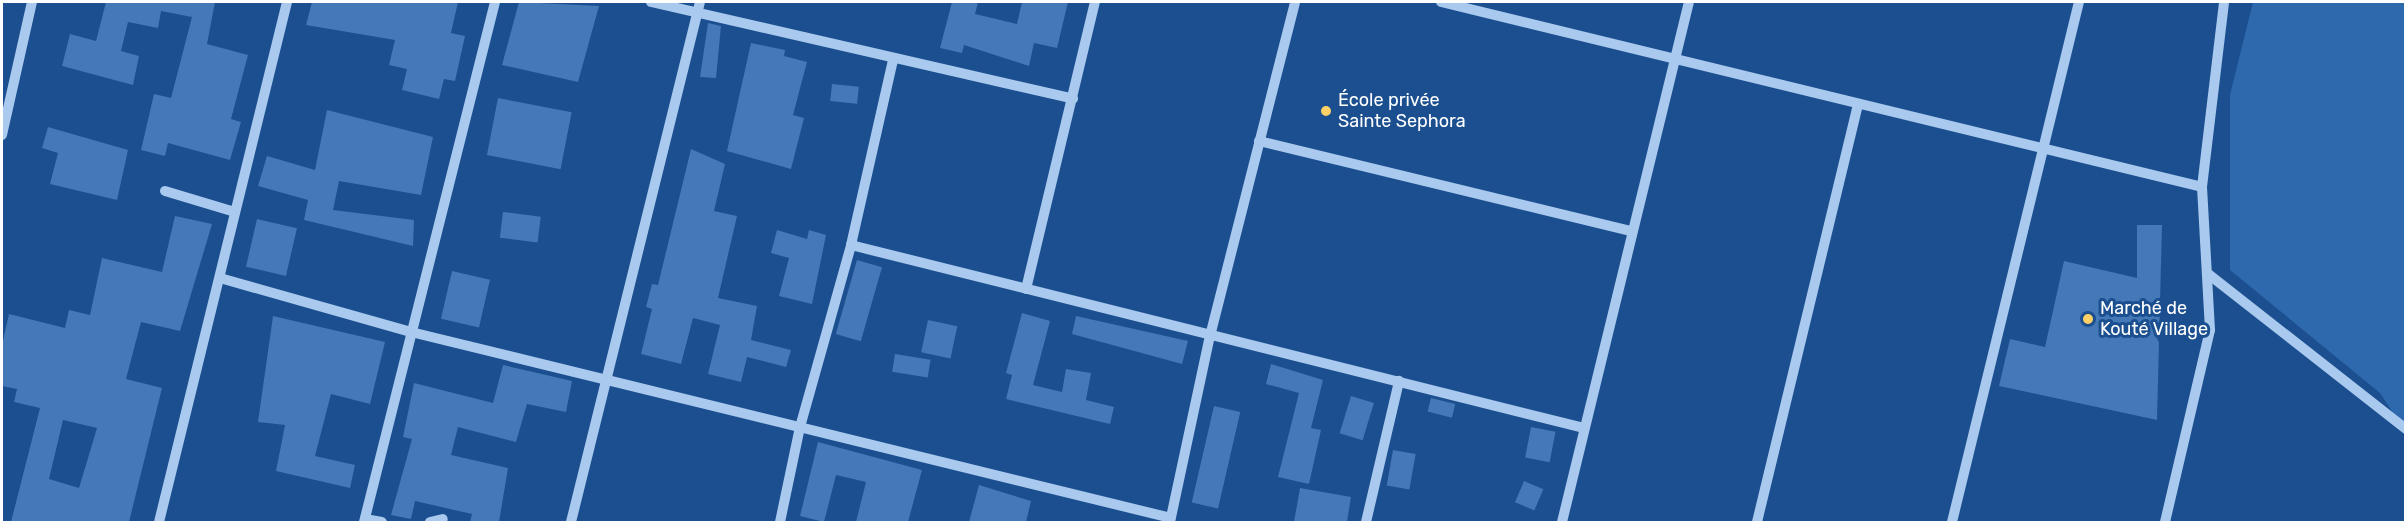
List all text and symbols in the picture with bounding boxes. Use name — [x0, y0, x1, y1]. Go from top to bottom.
place label: École privée Sainte Sephora — [1338, 90, 1466, 132]
marker: École privée Sainte Sephora — [1319, 104, 1333, 118]
place label: Marché de Kouté Village — [2100, 298, 2209, 340]
marker: Marché de Kouté Village — [2081, 312, 2095, 326]

